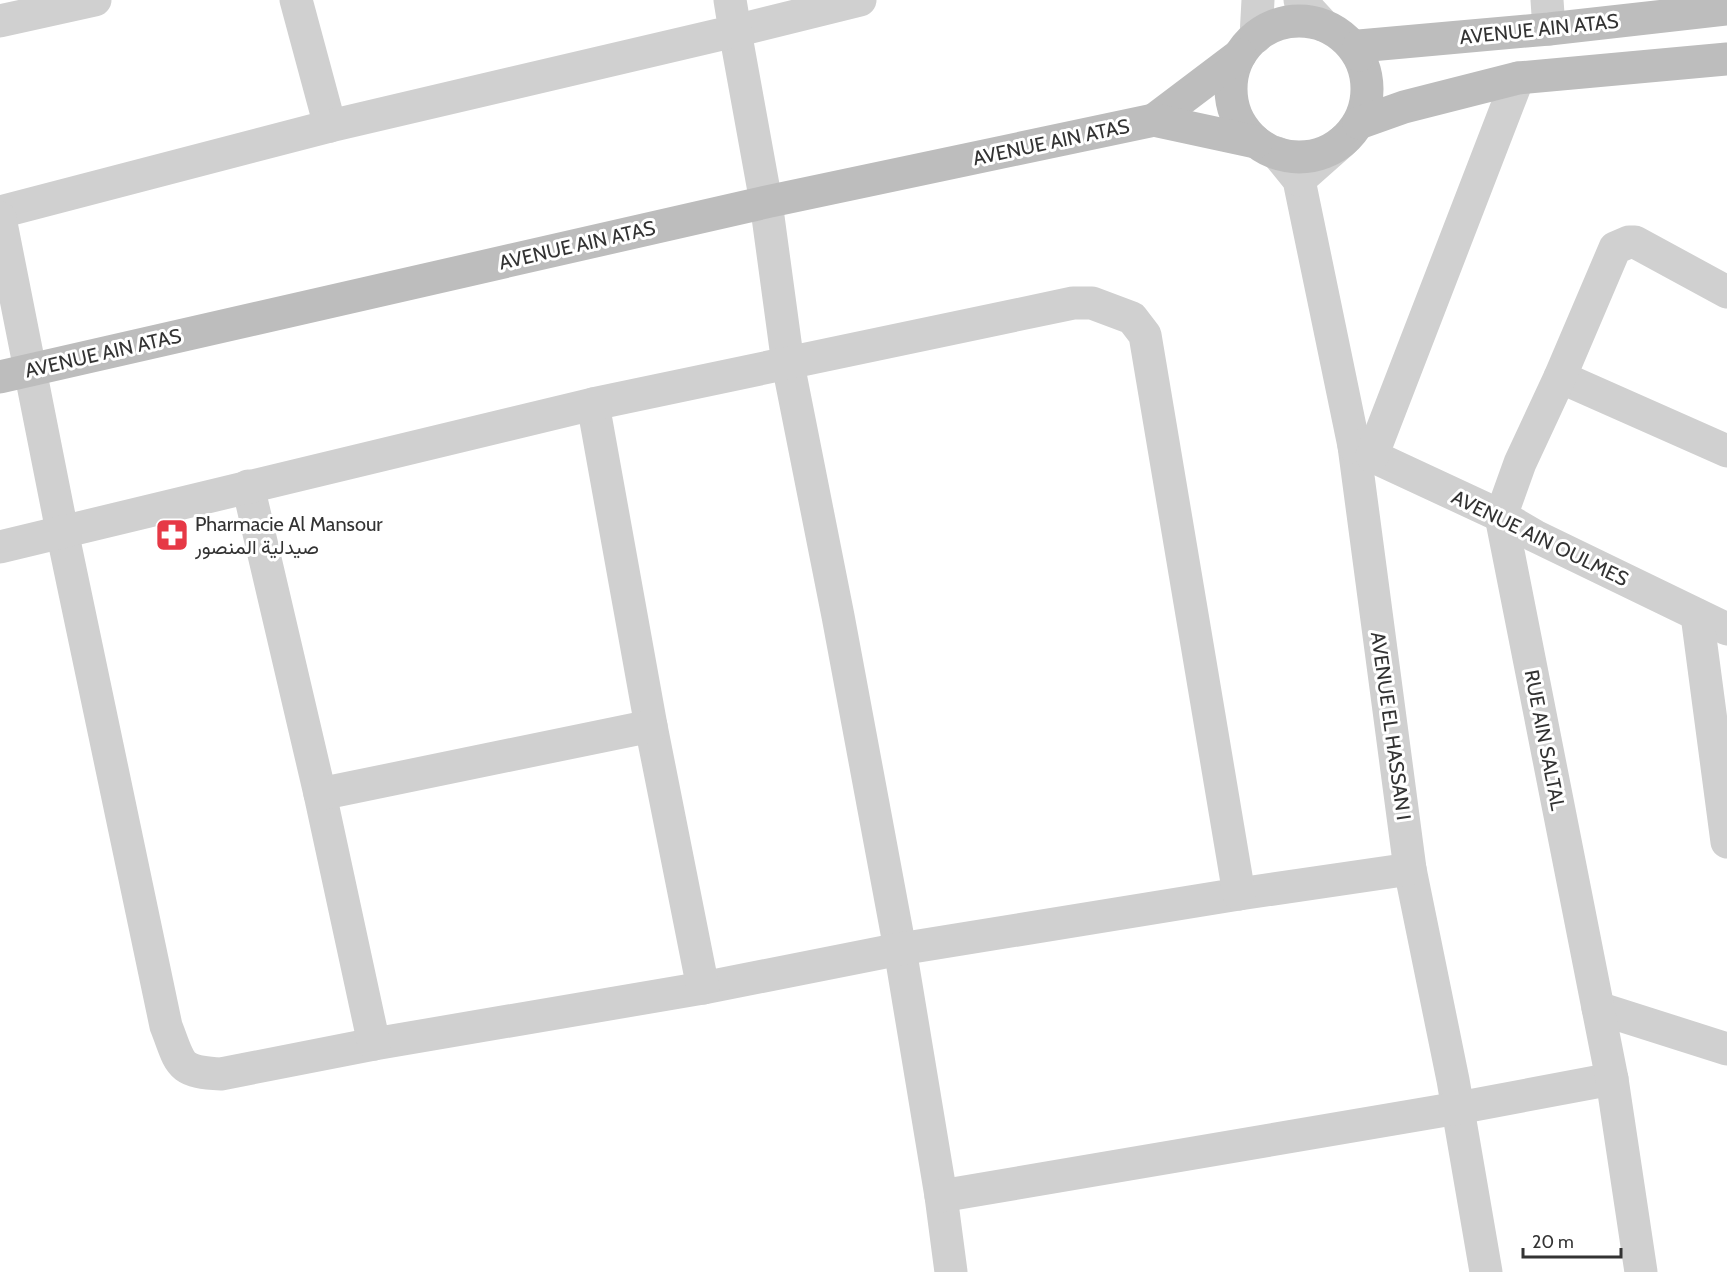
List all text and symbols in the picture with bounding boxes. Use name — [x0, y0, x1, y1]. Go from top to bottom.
street label: AVENUE AIN ATAS — [1458, 9, 1620, 49]
street label: AVENUE AIN ATAS — [970, 114, 1132, 170]
street label: AVENUE AIN ATAS — [497, 215, 658, 275]
street label: AVENUE AIN ATAS — [23, 323, 184, 383]
street label: AVENUE AIN OULMES — [1448, 485, 1633, 591]
place label: Pharmacie Al Mansour صيدلية المنصور — [194, 512, 383, 560]
pharmacy icon: Pharmacie Al Mansour صيدلية المنصور — [154, 517, 190, 553]
street label: AVENUE EL HASSAN I — [1366, 630, 1416, 822]
street label: RUE AIN SALTAL — [1520, 668, 1570, 812]
scale bar — [1523, 1221, 1620, 1259]
text: 20 m — [1532, 1231, 1574, 1253]

